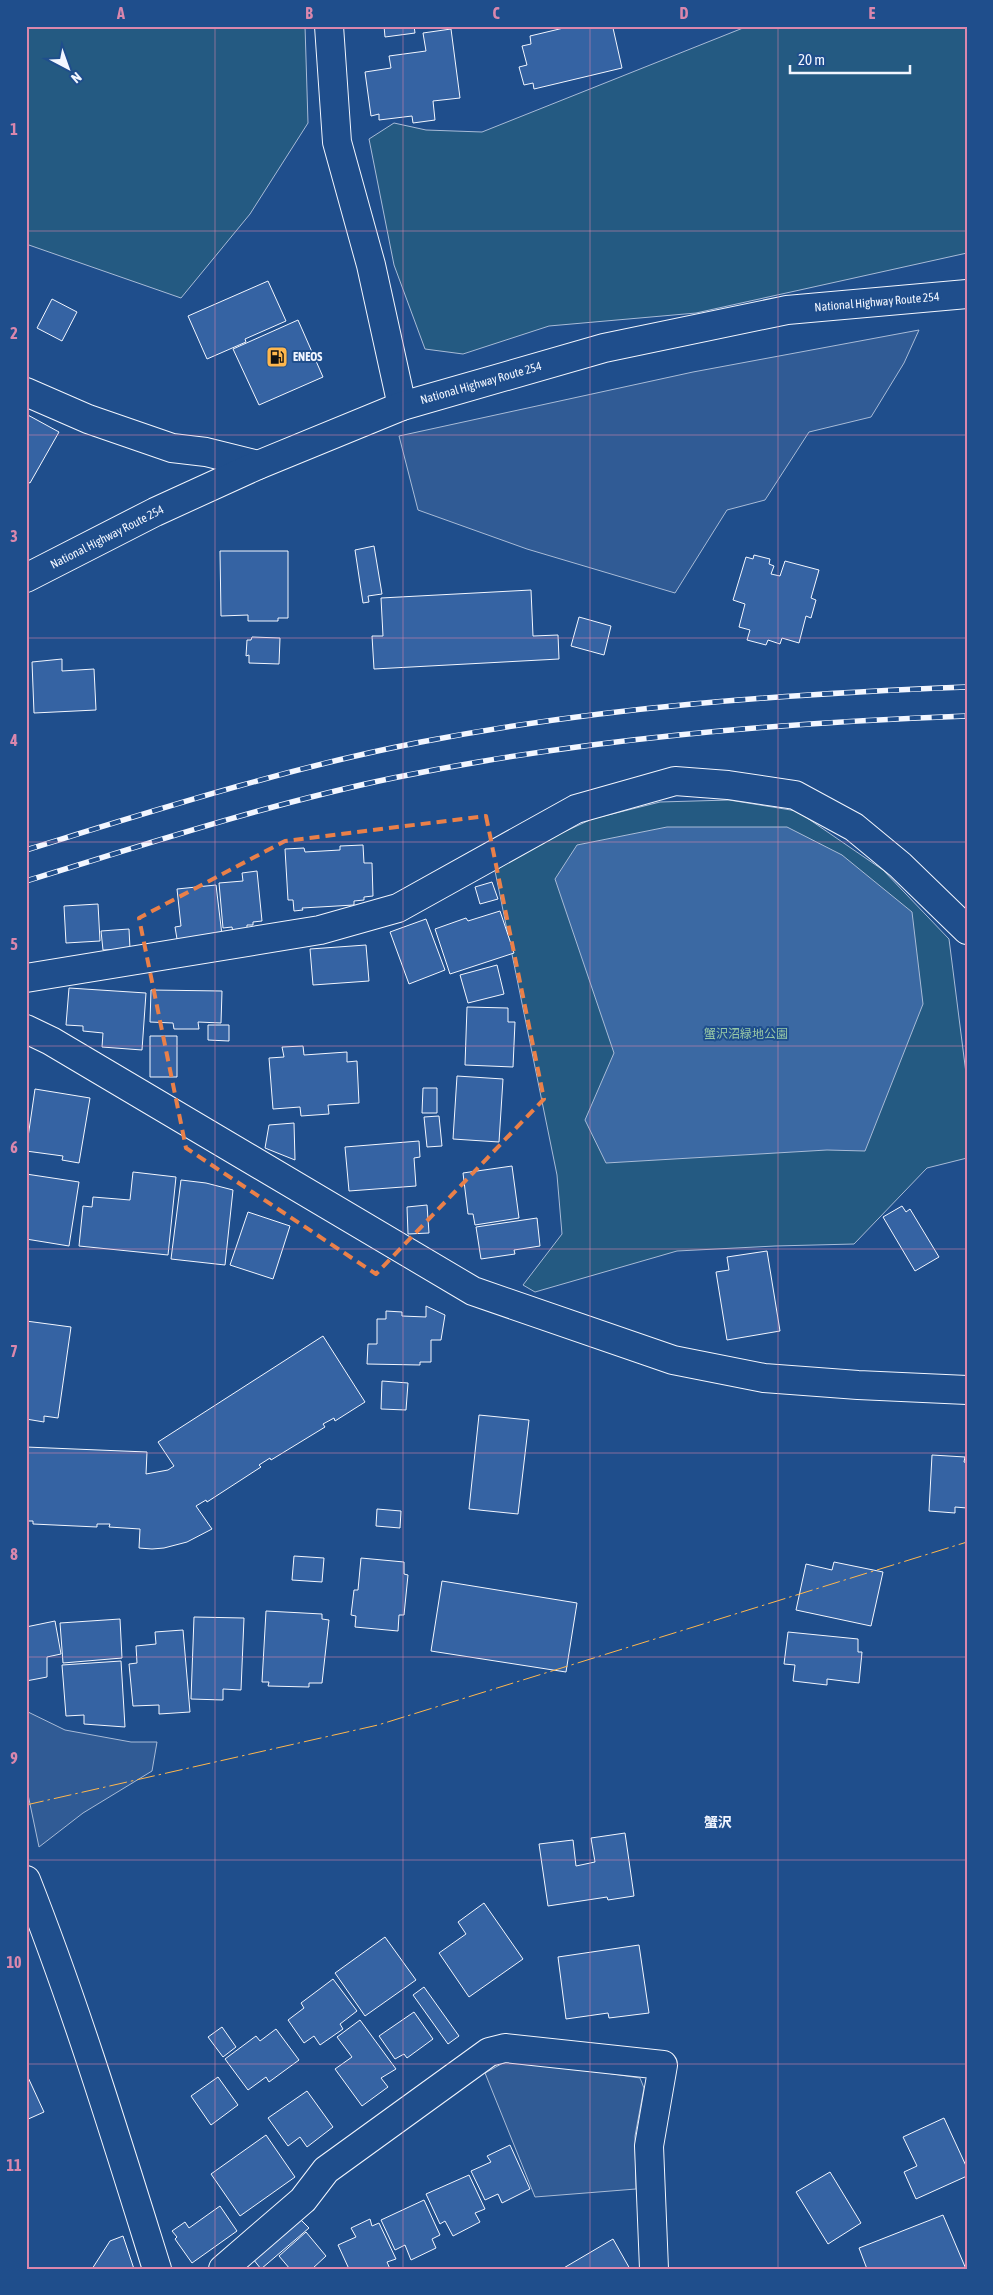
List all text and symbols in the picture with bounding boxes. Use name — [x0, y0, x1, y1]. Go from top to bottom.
text: A — [116, 4, 125, 22]
text: B — [305, 4, 313, 22]
text: C — [492, 4, 500, 22]
text: D — [680, 4, 689, 22]
text: E — [869, 4, 876, 22]
north arrow — [42, 42, 92, 92]
scale bar — [790, 42, 910, 74]
text: 20 m — [798, 51, 825, 68]
text: N — [68, 69, 85, 87]
text: 1 — [10, 120, 18, 138]
street label: National Highway Route 254 — [814, 290, 940, 314]
text: 2 — [10, 324, 18, 342]
fuel station icon: ENEOS — [265, 345, 289, 369]
place label: ENEOS — [293, 350, 322, 364]
street label: National Highway Route 254 — [419, 359, 544, 407]
street label: National Highway Route 254 — [48, 502, 166, 572]
text: 3 — [10, 527, 18, 545]
text: 4 — [9, 731, 18, 749]
text: 5 — [10, 935, 18, 953]
park label: 蟹沢沼緑地公園 — [704, 1027, 788, 1041]
text: 6 — [10, 1138, 18, 1156]
text: 7 — [10, 1342, 18, 1360]
text: 8 — [10, 1545, 18, 1563]
text: 9 — [10, 1749, 18, 1767]
district label: 蟹沢 — [704, 1814, 732, 1830]
text: 10 — [6, 1953, 22, 1971]
text: 11 — [6, 2156, 22, 2174]

